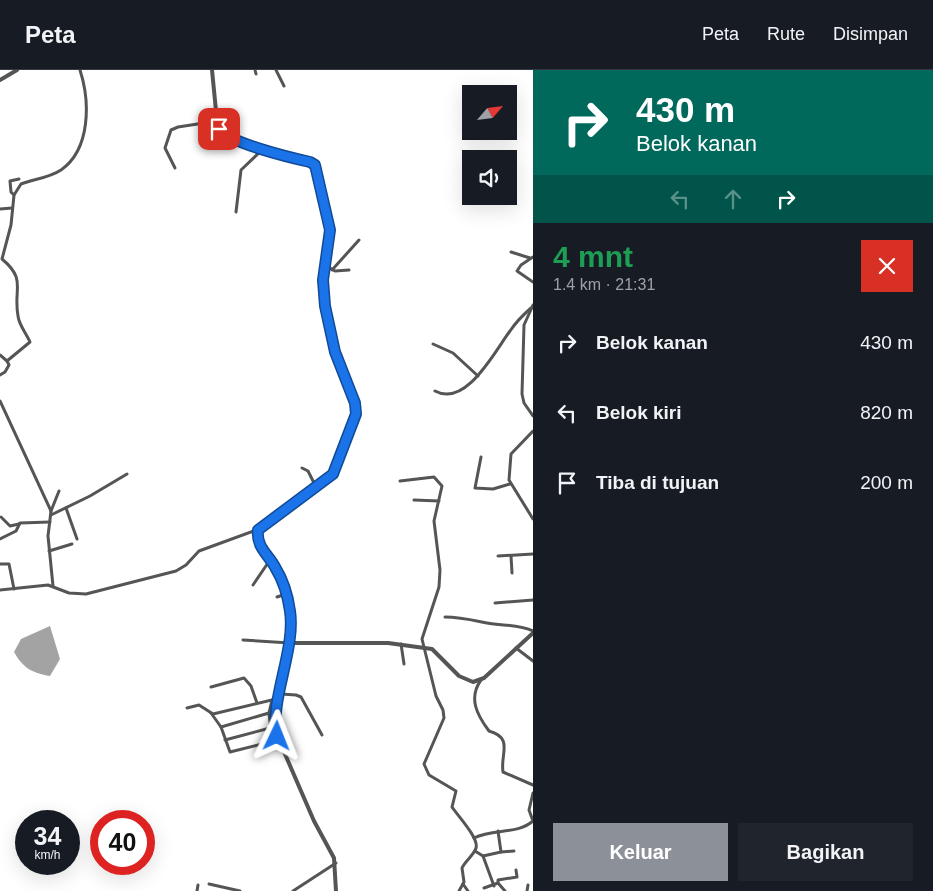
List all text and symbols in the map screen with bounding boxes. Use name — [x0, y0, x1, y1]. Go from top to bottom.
text: Peta — [25, 21, 76, 48]
text: Peta — [702, 24, 739, 44]
text: Rute — [767, 24, 805, 44]
text: Disimpan — [833, 24, 908, 44]
north arrow — [462, 85, 518, 140]
map controls — [462, 85, 517, 205]
icon: right — [553, 90, 618, 155]
text: 430 m — [636, 90, 735, 129]
pin — [198, 108, 240, 150]
icon: arrive — [205, 115, 233, 143]
text: Belok kanan — [636, 131, 757, 156]
button: sound — [462, 150, 517, 205]
icon: left — [666, 185, 694, 213]
icon: ahead — [719, 185, 747, 213]
icon: right — [772, 185, 800, 213]
text: 4 mnt — [553, 240, 633, 273]
button: close — [861, 240, 913, 292]
text: 1.4 km · 21:31 — [553, 276, 655, 293]
icon: right — [553, 329, 581, 357]
text: Belok kanan — [596, 332, 708, 353]
text: 430 m — [860, 332, 913, 353]
icon: left — [553, 399, 581, 427]
text: Belok kiri — [596, 402, 682, 423]
text: 820 m — [860, 402, 913, 423]
icon: arrive — [553, 469, 581, 497]
text: Tiba di tujuan — [596, 472, 719, 493]
text: 200 m — [860, 472, 913, 493]
position arrow — [250, 709, 302, 761]
speed limit sign: 40 — [90, 810, 155, 875]
text: 34 — [34, 822, 61, 850]
button: Keluar — [553, 823, 728, 881]
button: Bagikan — [738, 823, 913, 881]
text: km/h — [34, 848, 61, 862]

